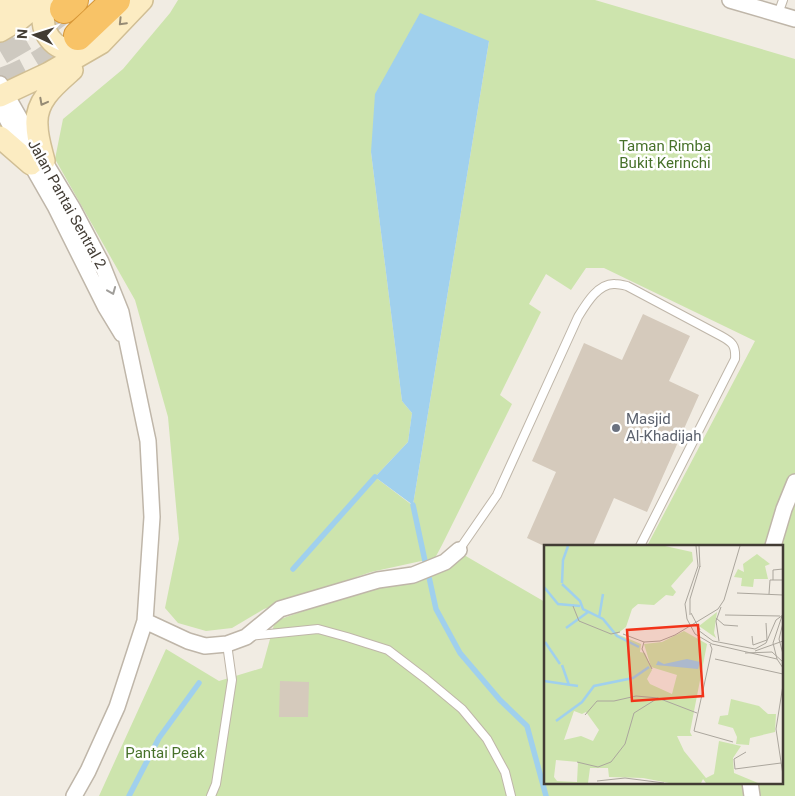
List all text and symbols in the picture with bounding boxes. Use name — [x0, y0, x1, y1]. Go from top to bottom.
north arrow — [10, 10, 60, 60]
one-way arrow — [119, 16, 128, 25]
text: N — [14, 29, 30, 40]
one-way arrow — [39, 97, 49, 106]
street label: Jalan Pantai Sentral 2 — [24, 136, 110, 272]
park label: Taman Rimba Bukit Kerinchi — [619, 137, 711, 172]
one-way arrow — [107, 286, 117, 294]
place label: Masjid Al-Khadijah — [626, 410, 702, 445]
marker: Masjid Al-Khadijah — [610, 422, 622, 434]
inset map — [544, 545, 782, 784]
park label: Pantai Peak — [125, 744, 205, 762]

